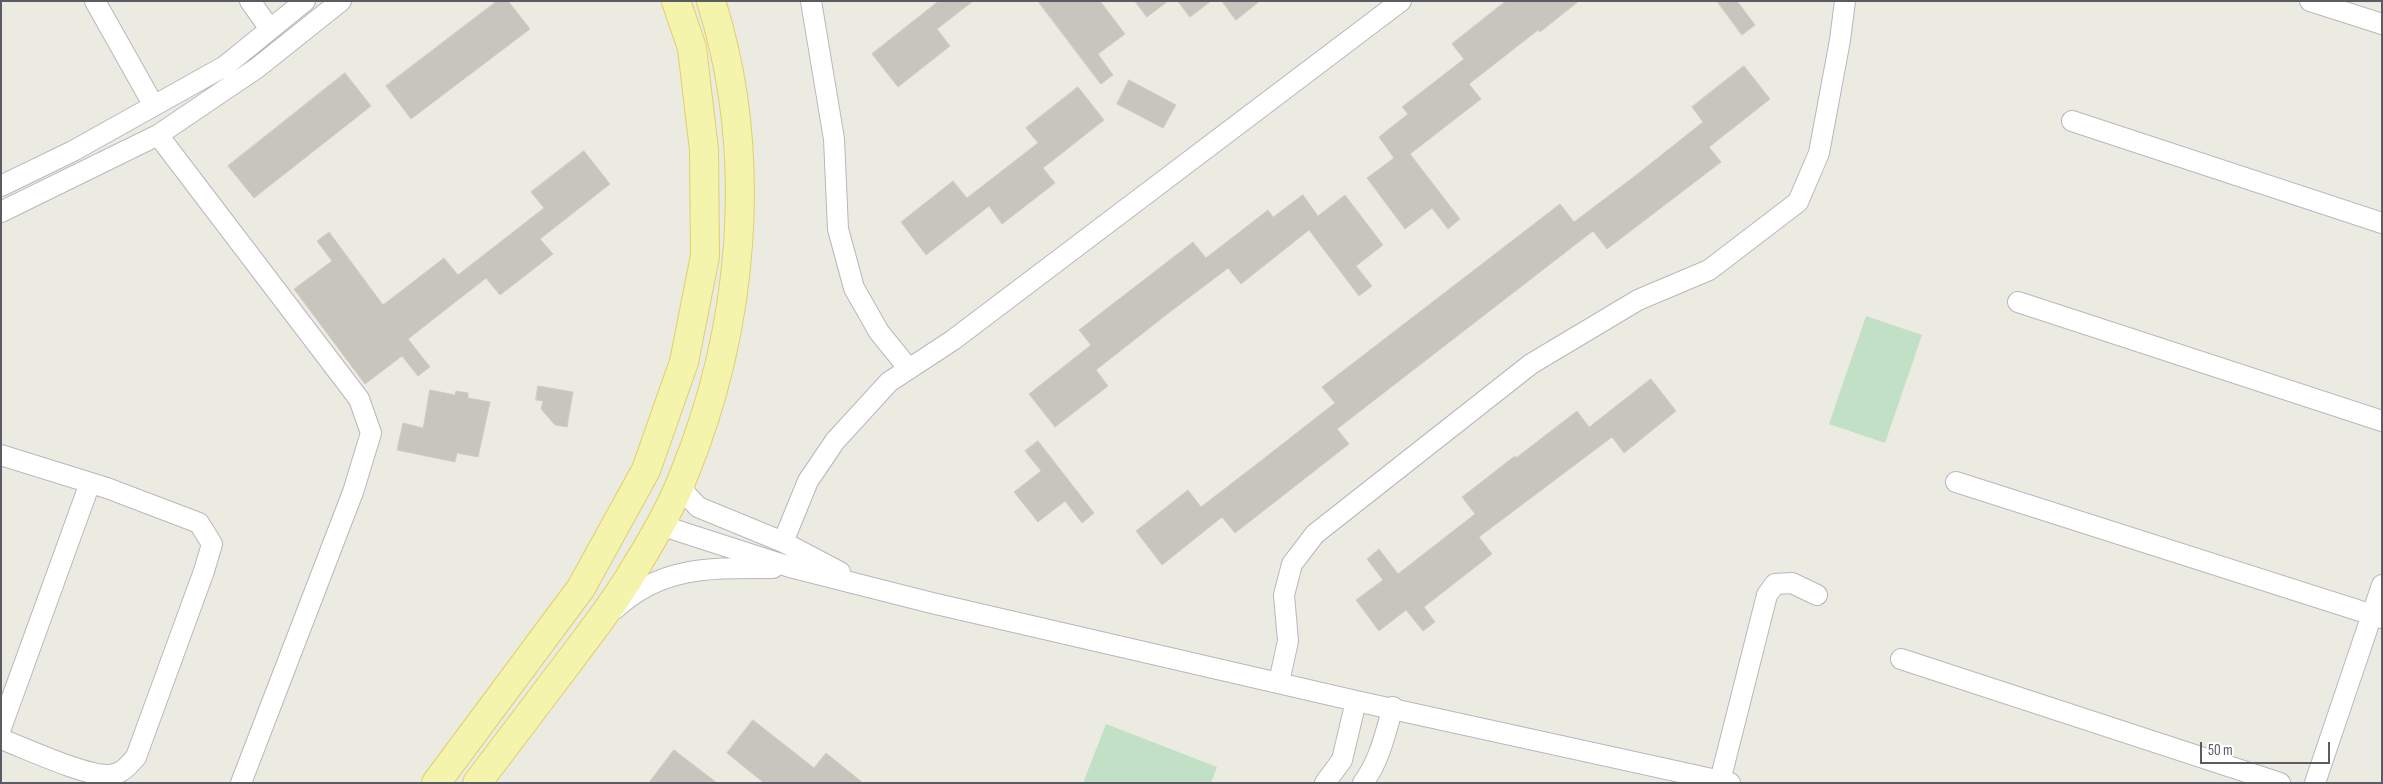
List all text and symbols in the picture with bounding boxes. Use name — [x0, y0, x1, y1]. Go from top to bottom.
scale bar — [2203, 732, 2333, 764]
text: 50 m — [2208, 741, 2233, 760]

